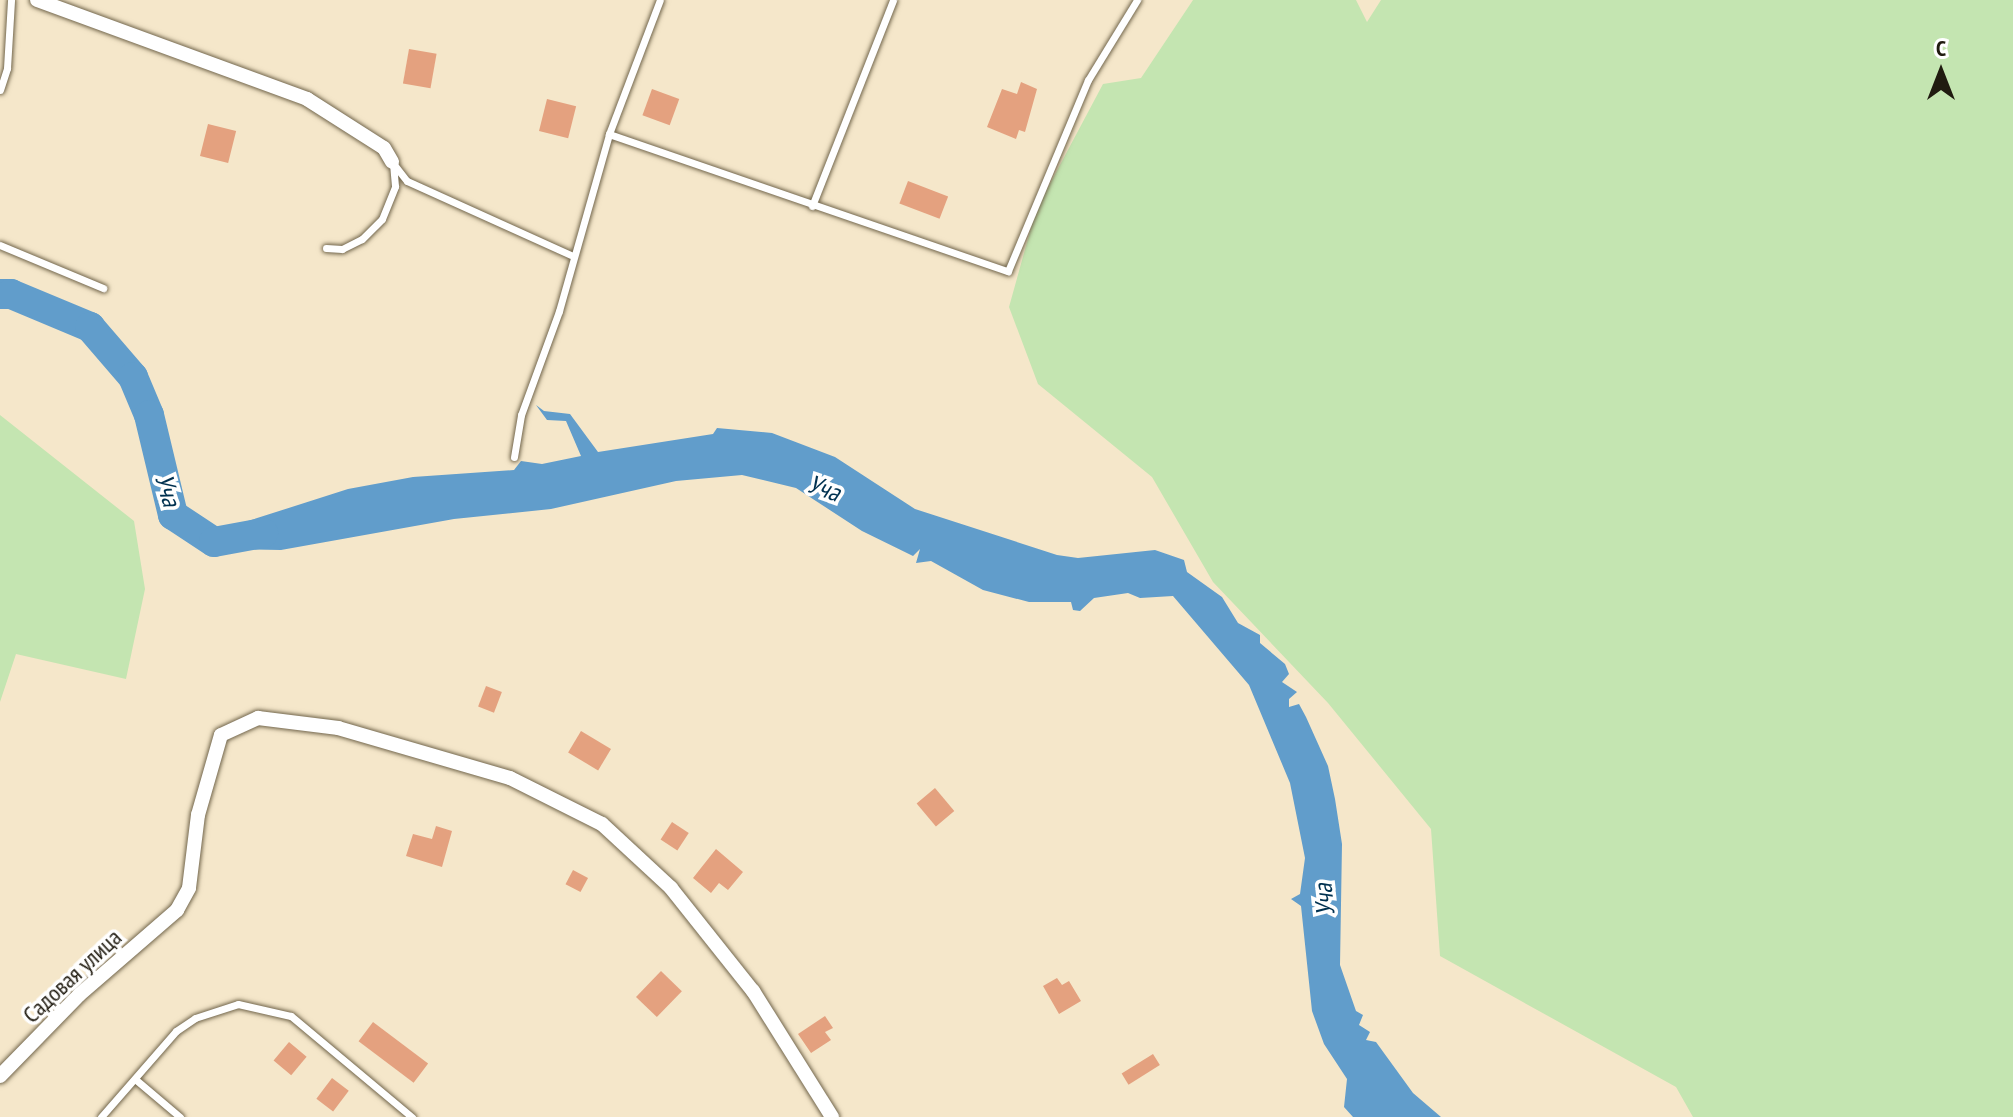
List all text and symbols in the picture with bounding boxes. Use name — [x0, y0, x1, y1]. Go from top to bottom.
north arrow — [1901, 32, 1981, 112]
text: С — [1936, 34, 1946, 62]
water label: Уча — [804, 468, 844, 508]
water label: Уча — [149, 470, 187, 510]
water label: Уча — [1307, 882, 1341, 918]
street label: Садовая улица — [17, 923, 127, 1029]

